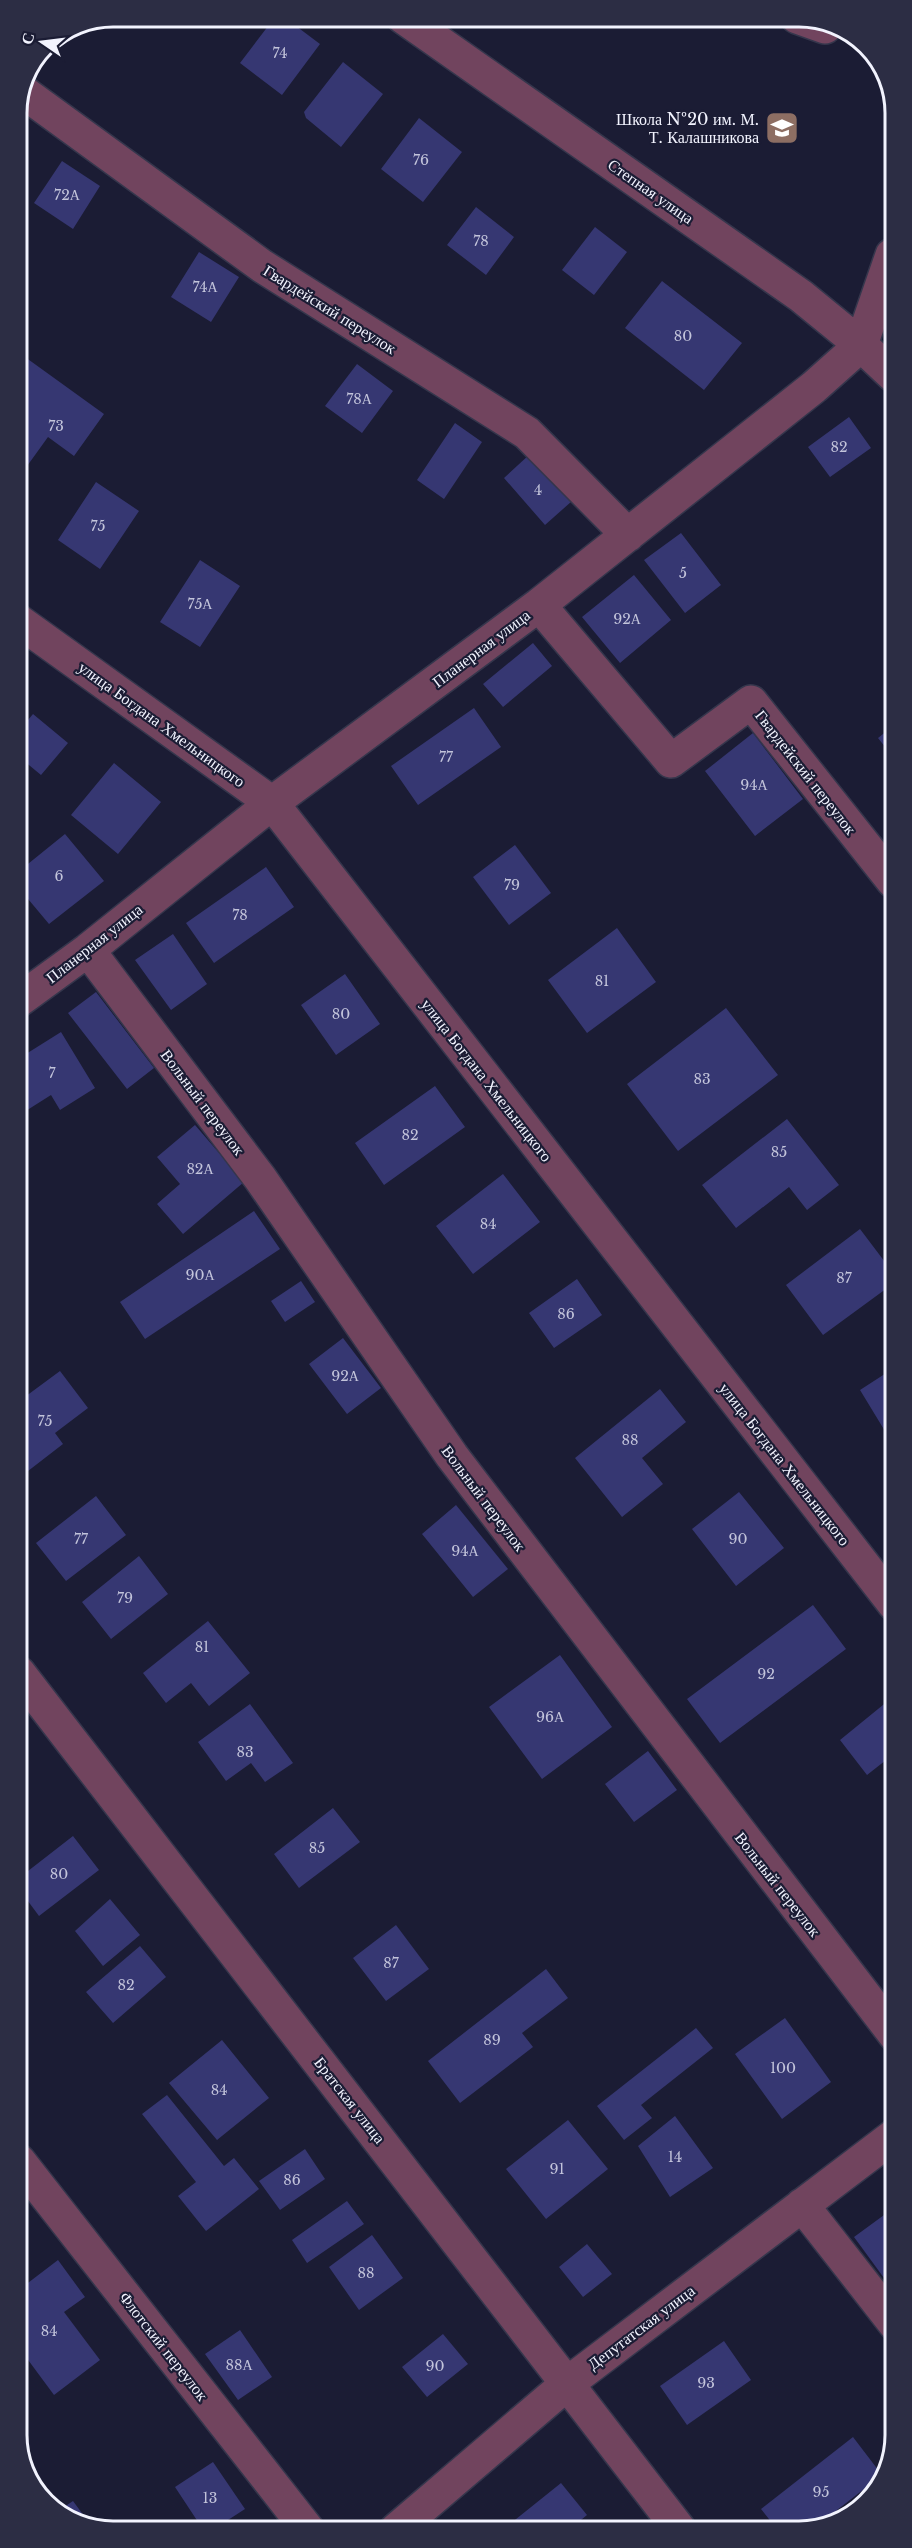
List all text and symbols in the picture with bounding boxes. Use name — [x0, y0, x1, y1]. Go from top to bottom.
north arrow — [12, 12, 72, 72]
text: С — [16, 30, 39, 46]
house number: 74 — [273, 44, 287, 62]
place label: Школа №20 им. М. Т. Калашникова — [616, 109, 759, 147]
school or university icon: Школа №20 им. М. Т. Калашникова — [764, 110, 800, 146]
house number: 76 — [413, 151, 429, 169]
street label: Степная улица — [604, 154, 698, 228]
house number: 72А — [54, 186, 81, 204]
house number: 78 — [473, 232, 489, 250]
street label: Гвардейский переулок — [260, 260, 400, 358]
house number: 74А — [192, 278, 218, 296]
house number: 80 — [674, 327, 692, 345]
house number: 78А — [346, 390, 373, 408]
house number: 73 — [48, 417, 64, 435]
house number: 82 — [830, 438, 848, 456]
house number: 4 — [534, 481, 542, 499]
house number: 75 — [91, 517, 105, 535]
house number: 5 — [679, 564, 687, 582]
house number: 75А — [188, 595, 213, 613]
street label: Планерная улица — [428, 605, 534, 691]
house number: 92А — [613, 610, 642, 628]
street label: улица Богдана Хмельницкого — [75, 657, 249, 791]
street label: Гвардейский переулок — [751, 706, 861, 838]
house number: 77 — [439, 748, 454, 766]
house number: 94А — [740, 776, 769, 794]
house number: 6 — [54, 867, 64, 885]
house number: 79 — [504, 876, 520, 894]
street label: Планерная улица — [42, 899, 146, 987]
house number: 78 — [232, 906, 248, 924]
house number: 81 — [595, 972, 609, 990]
street label: улица Богдана Хмельницкого — [417, 994, 557, 1166]
house number: 80 — [332, 1005, 350, 1023]
street label: Вольный переулок — [157, 1045, 250, 1159]
house number: 7 — [48, 1064, 56, 1082]
house number: 83 — [693, 1070, 711, 1088]
house number: 82 — [401, 1126, 419, 1144]
house number: 85 — [771, 1143, 787, 1161]
house number: 82А — [186, 1160, 214, 1178]
house number: 84 — [480, 1215, 496, 1233]
house number: 90А — [185, 1266, 215, 1284]
house number: 87 — [836, 1269, 853, 1287]
house number: 86 — [557, 1305, 575, 1323]
house number: 92А — [331, 1367, 360, 1385]
street label: улица Богдана Хмельницкого — [715, 1378, 855, 1550]
house number: 75 — [38, 1412, 52, 1430]
house number: 88 — [622, 1431, 638, 1449]
street label: Вольный переулок — [438, 1441, 531, 1555]
house number: 77 — [74, 1530, 89, 1548]
house number: 90 — [729, 1530, 748, 1548]
house number: 94А — [451, 1542, 480, 1560]
house number: 79 — [117, 1589, 133, 1607]
house number: 81 — [195, 1638, 209, 1656]
house number: 92 — [757, 1665, 775, 1683]
house number: 96А — [536, 1708, 565, 1726]
house number: 83 — [236, 1743, 254, 1761]
street label: Вольный переулок — [731, 1828, 825, 1941]
house number: 85 — [309, 1839, 325, 1857]
house number: 80 — [50, 1865, 68, 1883]
house number: 87 — [383, 1954, 400, 1972]
house number: 82 — [117, 1976, 135, 1994]
house number: 89 — [483, 2031, 501, 2049]
street label: Братская улица — [310, 2053, 390, 2147]
house number: 100 — [770, 2059, 796, 2077]
house number: 84 — [211, 2081, 227, 2099]
house number: 14 — [668, 2148, 682, 2166]
house number: 91 — [549, 2160, 565, 2178]
house number: 86 — [283, 2171, 301, 2189]
house number: 88 — [358, 2264, 374, 2282]
street label: Депутатская улица — [583, 2280, 699, 2374]
street label: Флотский переулок — [115, 2288, 213, 2405]
house number: 84 — [41, 2322, 57, 2340]
house number: 88А — [225, 2356, 253, 2374]
house number: 90 — [426, 2357, 445, 2375]
house number: 93 — [697, 2374, 715, 2392]
house number: 95 — [813, 2483, 830, 2501]
house number: 13 — [203, 2489, 217, 2507]

